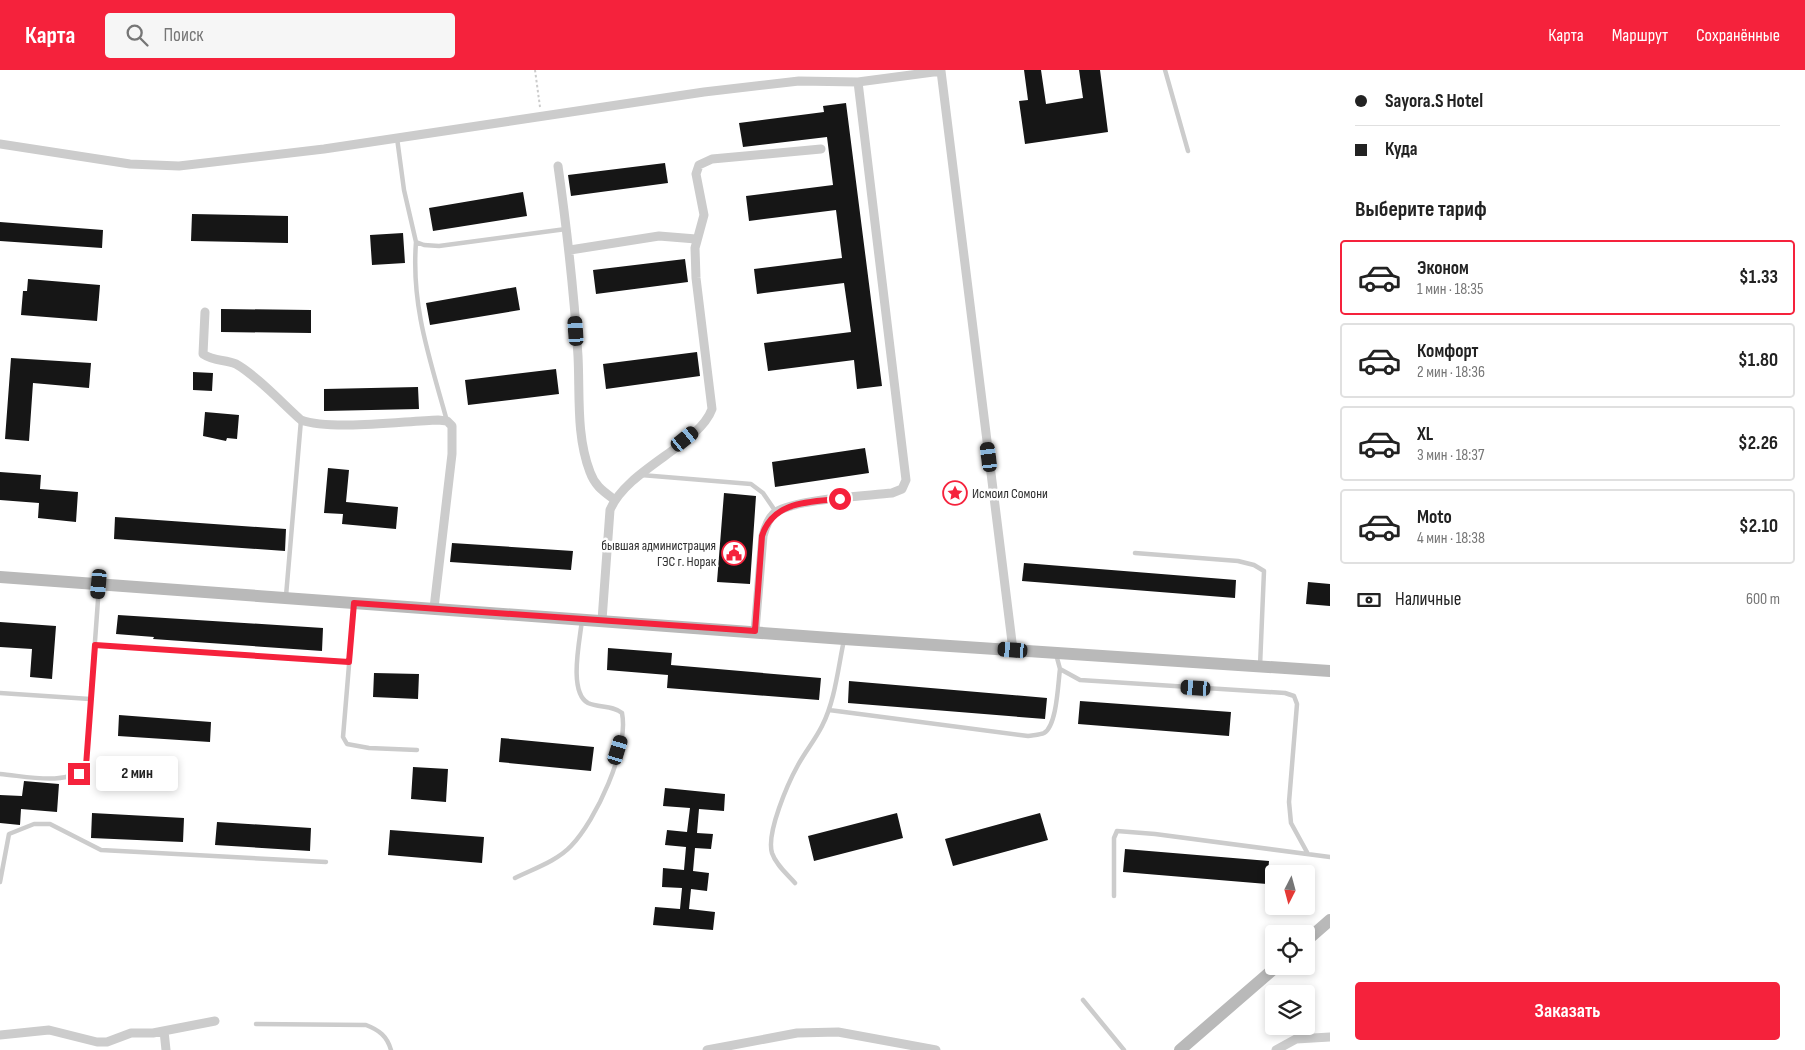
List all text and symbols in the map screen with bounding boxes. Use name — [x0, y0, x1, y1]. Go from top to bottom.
search box — [105, 13, 455, 58]
text: Карта — [25, 21, 75, 50]
icon: search — [123, 21, 151, 49]
text: Поиск — [163, 24, 204, 47]
text: Карта — [1548, 25, 1584, 46]
text: Маршрут — [1612, 25, 1668, 46]
text: Сохранённые — [1696, 25, 1780, 46]
text: Sayora.S Hotel — [1385, 90, 1483, 113]
text: Куда — [1385, 138, 1418, 161]
text: Выберите тариф — [1355, 196, 1487, 223]
icon: car — [1357, 255, 1402, 300]
text: Эконом — [1417, 257, 1469, 280]
text: $1.33 — [1739, 266, 1778, 289]
text: 1 мин · 18:35 — [1417, 280, 1483, 299]
car — [567, 316, 584, 346]
icon: car — [1357, 338, 1402, 383]
text: Комфорт — [1417, 340, 1479, 363]
text: $1.80 — [1738, 349, 1778, 372]
text: 2 мин · 18:36 — [1417, 363, 1485, 382]
icon: car — [1357, 421, 1402, 466]
text: XL — [1417, 423, 1433, 446]
car — [668, 424, 701, 454]
text: $2.26 — [1738, 432, 1778, 455]
car — [979, 441, 998, 473]
text: 3 мин · 18:37 — [1417, 446, 1484, 465]
place icon: Исмоил Сомони — [942, 480, 968, 506]
place label: Исмоил Сомони — [972, 485, 1048, 502]
route start — [829, 488, 851, 510]
icon: car — [1357, 504, 1402, 549]
text: Moto — [1417, 506, 1452, 529]
text: $2.10 — [1739, 515, 1778, 538]
text: 4 мин · 18:38 — [1417, 529, 1485, 548]
place label: бывшая администрация ГЭС г. Норак — [601, 537, 717, 570]
public building icon: бывшая администрация ГЭС г. Норак — [721, 540, 747, 566]
car — [90, 568, 107, 600]
icon: cash — [1355, 586, 1383, 614]
text: Наличные — [1395, 588, 1461, 611]
text: 600 m — [1746, 590, 1780, 609]
car — [997, 641, 1028, 659]
car — [1180, 679, 1211, 697]
car — [606, 733, 629, 767]
callout: 2 мин — [96, 756, 179, 792]
route end — [68, 763, 90, 785]
text: 2 мин — [121, 764, 153, 783]
north arrow — [1265, 865, 1315, 915]
map controls — [1265, 865, 1315, 1035]
button: locate — [1265, 925, 1315, 975]
button: Заказать — [1355, 982, 1780, 1040]
button: layers — [1265, 985, 1315, 1035]

